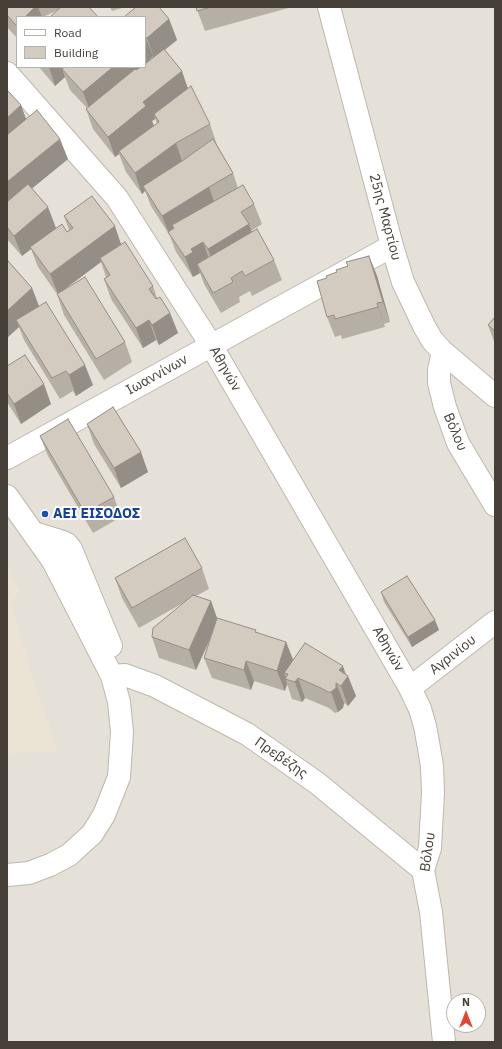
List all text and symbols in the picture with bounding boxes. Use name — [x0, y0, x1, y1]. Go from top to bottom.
legend — [16, 16, 146, 68]
text: Road — [54, 25, 82, 40]
text: Building — [54, 45, 98, 60]
street label: 25ης Μαρτίου — [365, 172, 405, 262]
street label: Αθηνών — [205, 344, 245, 394]
street label: Ιωαννίνων — [123, 351, 191, 399]
street label: Βόλου — [440, 410, 470, 454]
place label: ΑΕΙ ΕΙΣΟΔΟΣ — [53, 506, 140, 522]
marker: ΑΕΙ ΕΙΣΟΔΟΣ — [40, 509, 50, 519]
street label: Αθηνών — [368, 624, 408, 674]
street label: Αγρινίου — [426, 632, 480, 678]
street label: Πρεβέζης — [251, 734, 311, 782]
street label: Βόλου — [417, 831, 439, 873]
north arrow — [446, 993, 486, 1033]
text: N — [462, 995, 470, 1009]

